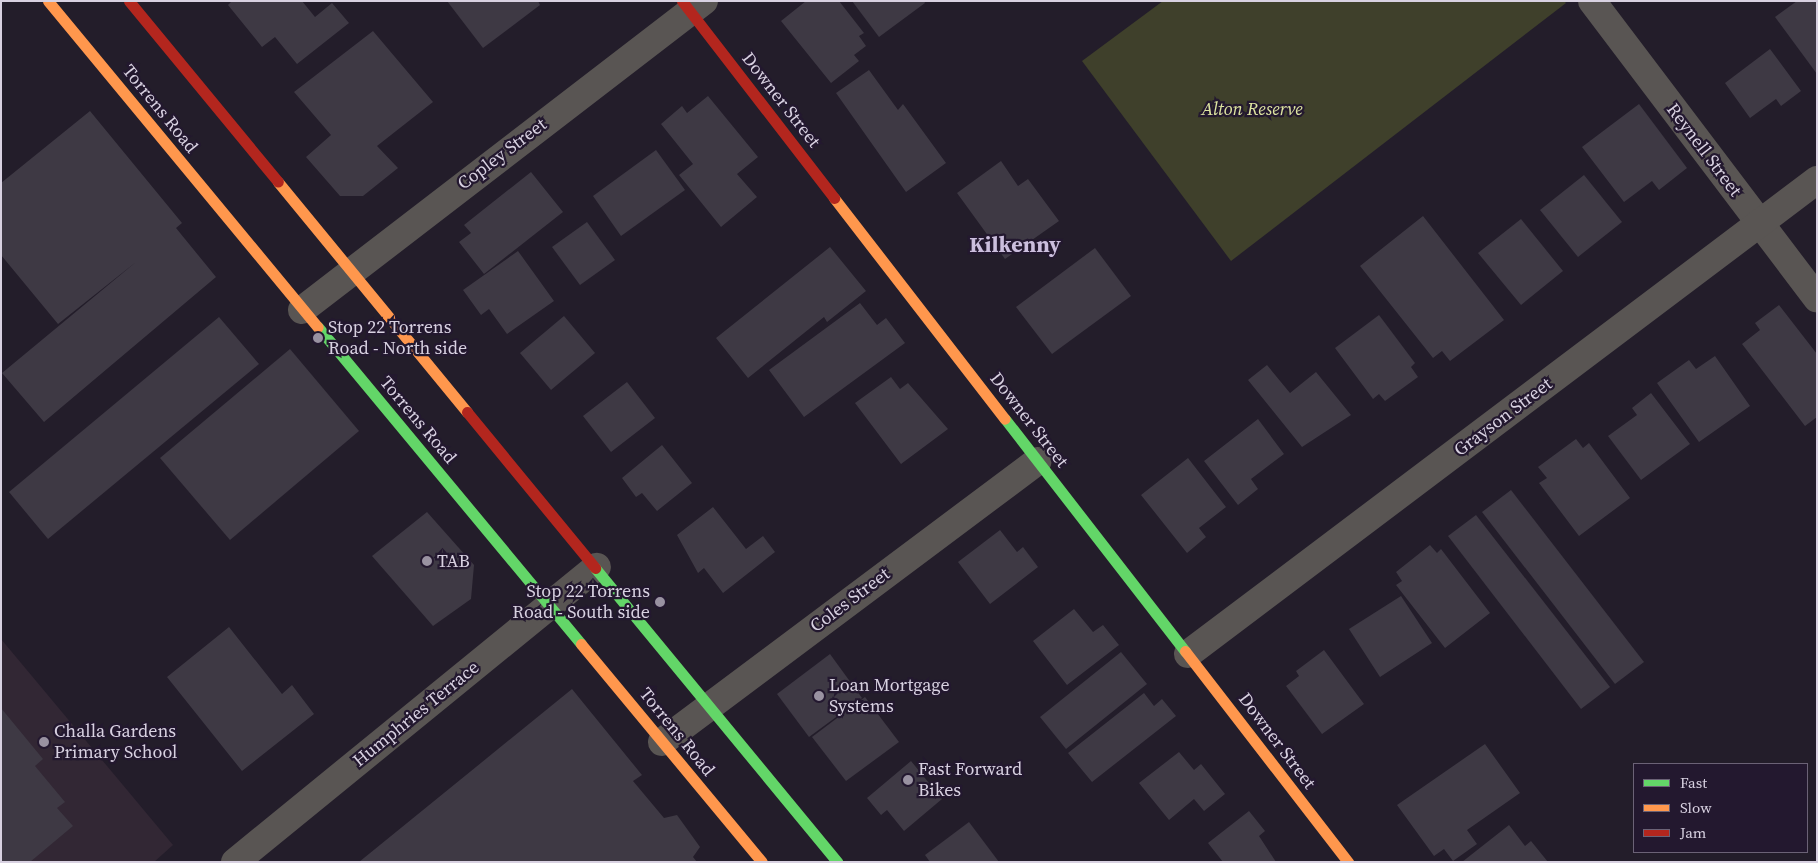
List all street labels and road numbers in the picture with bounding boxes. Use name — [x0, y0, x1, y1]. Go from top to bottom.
street label: Downer Street — [737, 48, 825, 152]
street label: Torrens Road — [118, 60, 202, 158]
street label: Reynell Street — [1662, 99, 1746, 201]
street label: Copley Street — [453, 114, 551, 194]
street label: Downer Street — [985, 368, 1073, 472]
street label: Torrens Road — [375, 372, 461, 468]
street label: Grayson Street — [1450, 373, 1556, 461]
street label: Coles Street — [806, 563, 894, 637]
street label: Humphries Terrace — [348, 656, 484, 772]
street label: Torrens Road — [635, 683, 719, 781]
street label: Downer Street — [1234, 689, 1320, 793]

